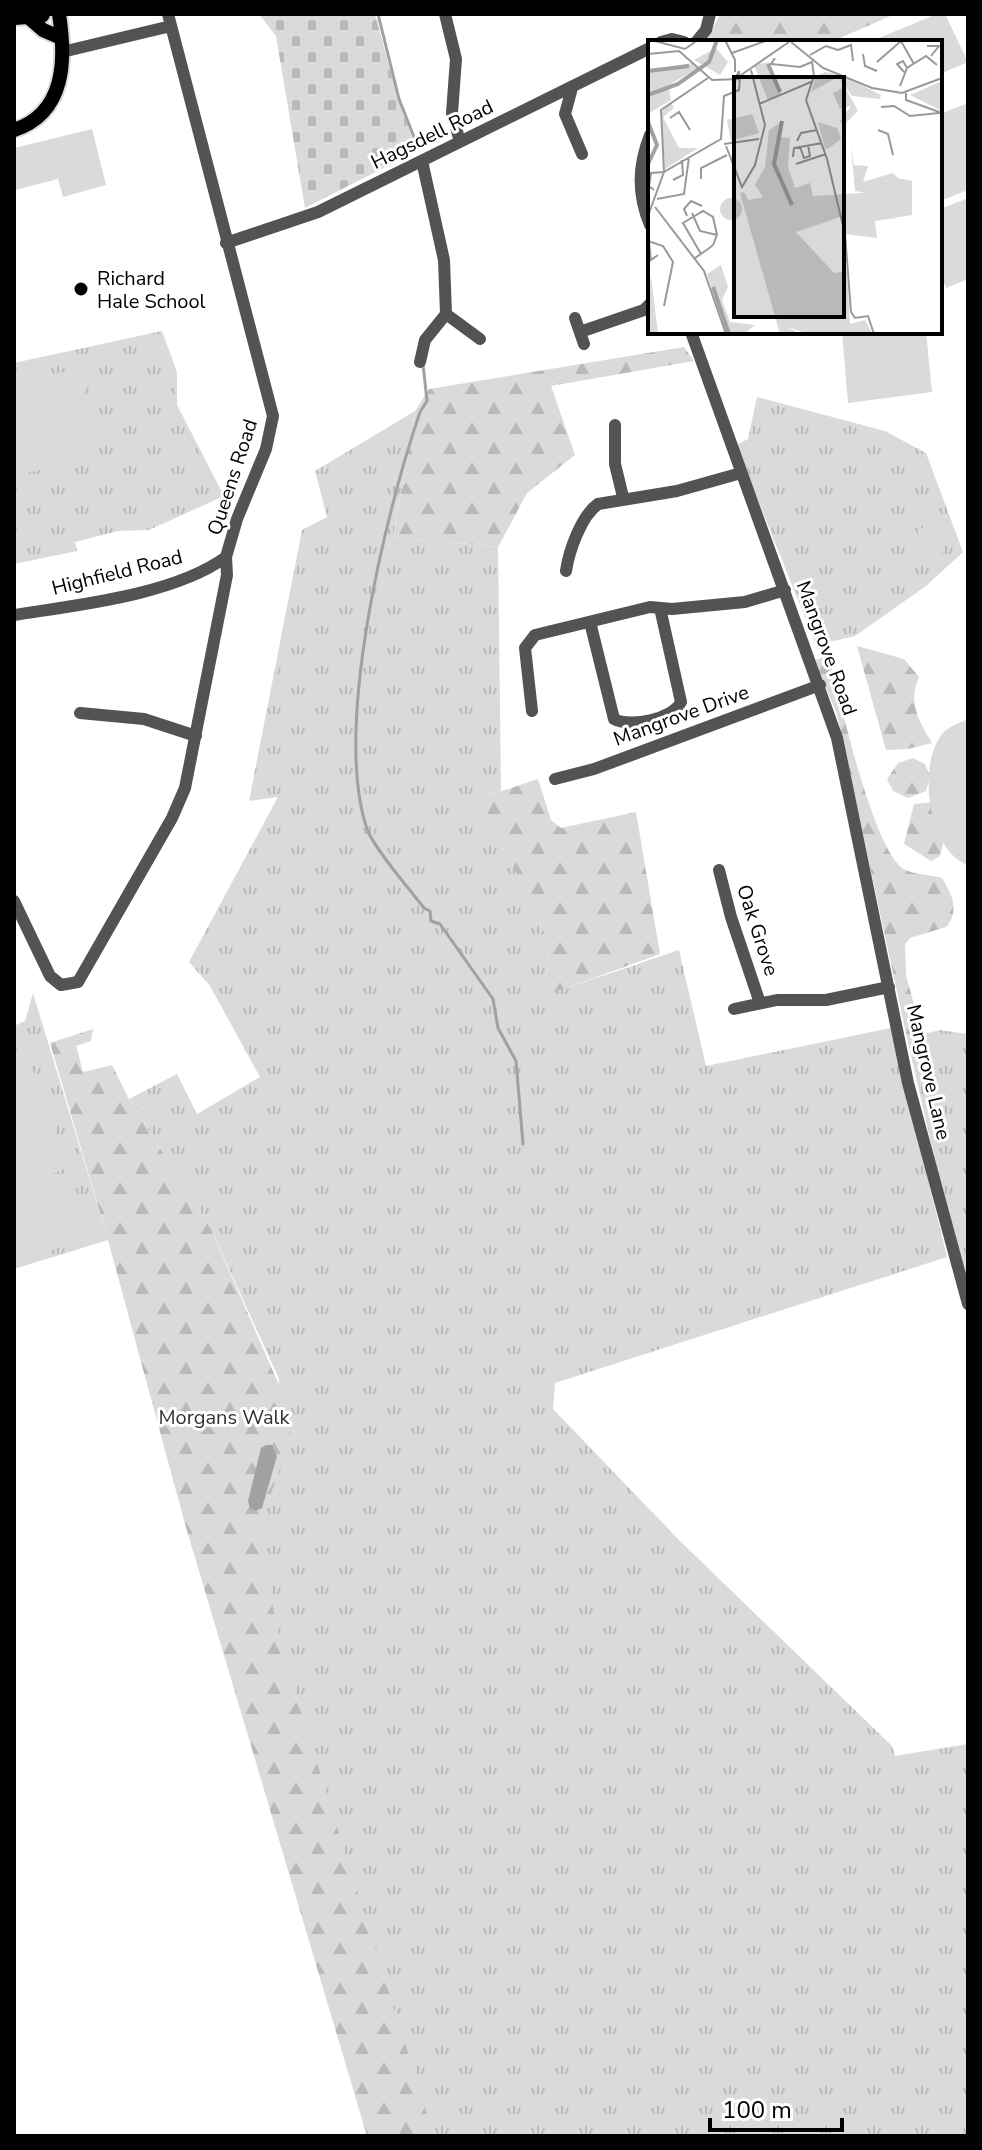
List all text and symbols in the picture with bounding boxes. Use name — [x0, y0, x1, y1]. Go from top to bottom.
inset map — [648, 40, 942, 334]
street label: Hagsdell Road — [367, 93, 498, 176]
place label: Richard Hale School — [97, 265, 206, 315]
marker: Richard Hale School — [72, 280, 90, 298]
street label: Queens Road — [201, 416, 264, 539]
street label: Highfield Road — [49, 543, 185, 602]
street label: Mangrove Road — [790, 577, 863, 719]
street label: Mangrove Drive — [610, 678, 753, 752]
street label: Oak Grove — [730, 881, 785, 979]
street label: Mangrove Lane — [900, 1002, 957, 1142]
park label: Morgans Walk — [158, 1404, 291, 1431]
scale bar — [710, 2082, 842, 2132]
text: 100 m — [722, 2094, 792, 2126]

